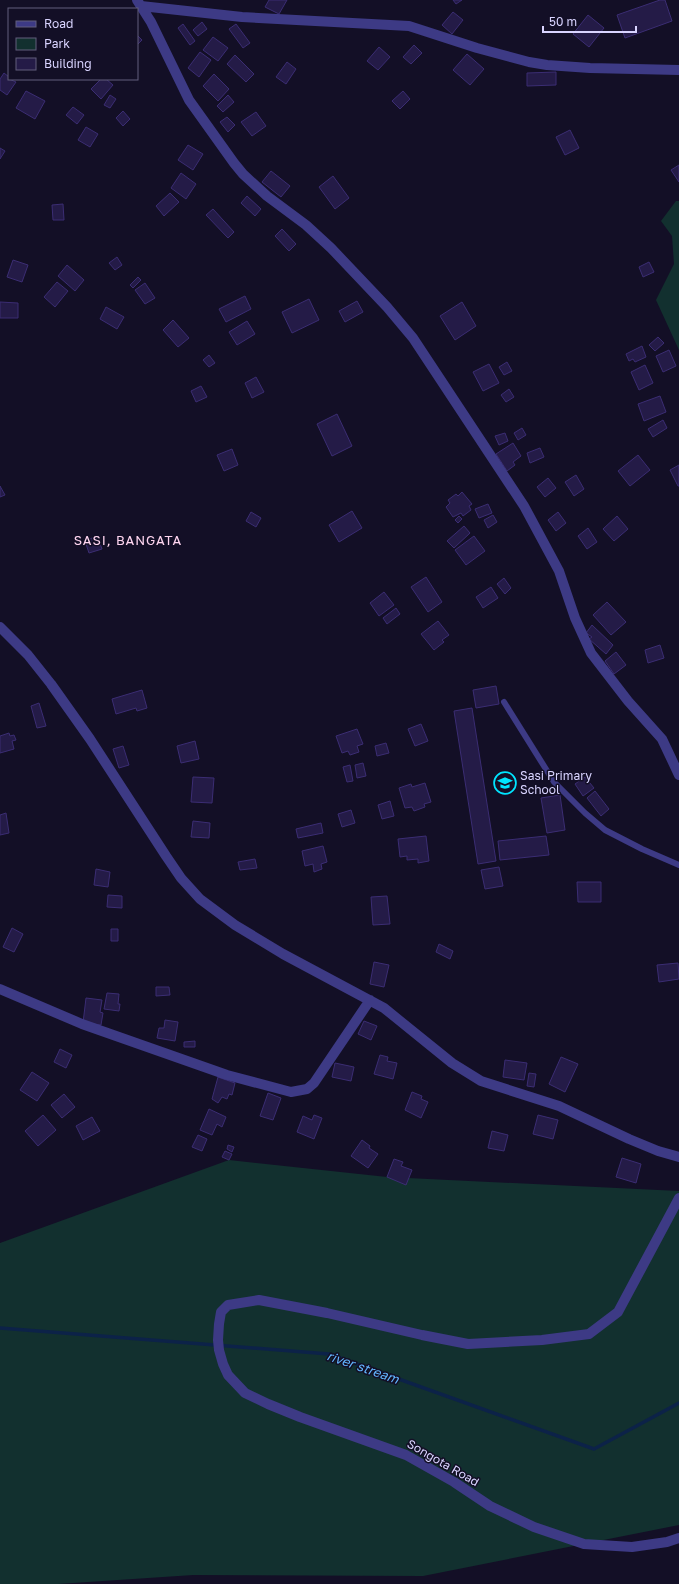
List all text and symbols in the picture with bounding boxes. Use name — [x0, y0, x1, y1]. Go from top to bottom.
legend — [8, 8, 138, 80]
scale bar — [543, 8, 636, 34]
text: 50 m — [549, 14, 577, 29]
text: Road — [44, 16, 73, 31]
text: Park — [44, 36, 70, 51]
text: Building — [44, 56, 92, 71]
district label: SASI, BANGATA — [74, 532, 182, 548]
place label: Sasi Primary School — [520, 768, 592, 797]
school or university icon: Sasi Primary School — [492, 770, 518, 796]
water label: river stream — [325, 1347, 401, 1387]
street label: Songota Road — [405, 1436, 482, 1489]

